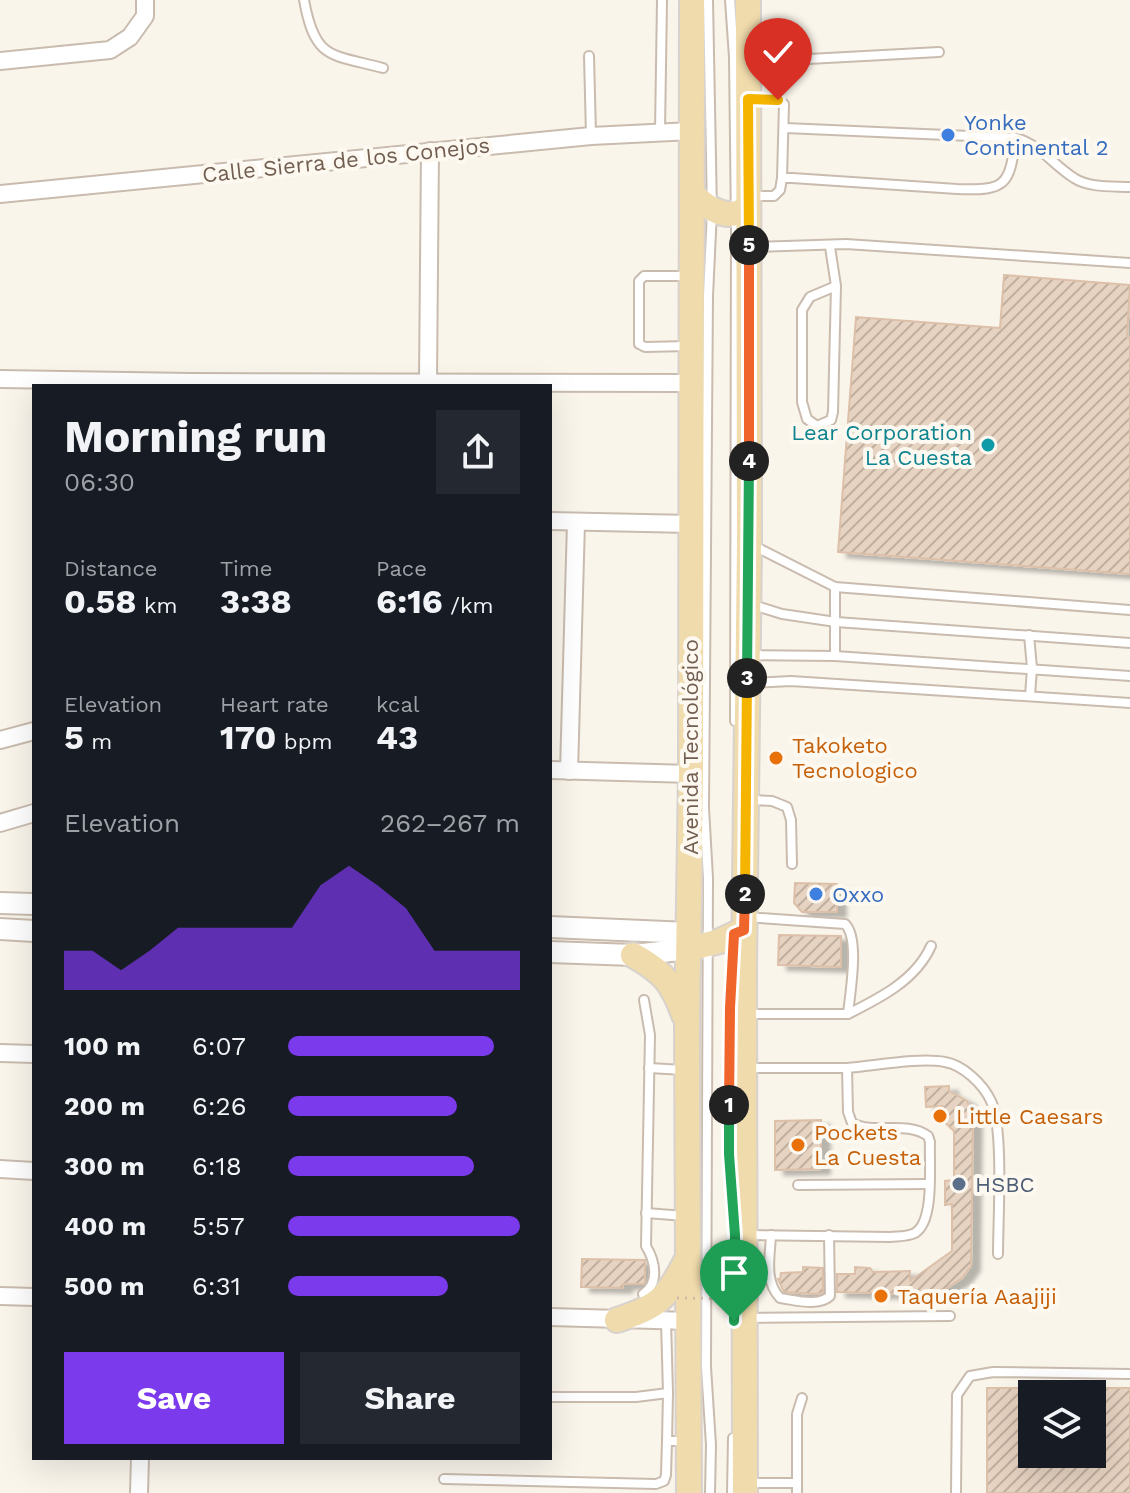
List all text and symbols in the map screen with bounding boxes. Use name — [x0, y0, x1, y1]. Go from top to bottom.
pin — [744, 18, 812, 100]
icon: check — [756, 30, 800, 74]
place label: Yonke Continental 2 — [964, 110, 1109, 160]
marker: Yonke Continental 2 — [939, 126, 957, 144]
street label: Calle Sierra de los Conejos — [201, 132, 491, 188]
pin: 5 — [729, 225, 769, 265]
text: 5 — [743, 232, 755, 257]
button: share — [436, 410, 520, 494]
text: Morning run — [64, 411, 327, 463]
place label: Lear Corporation La Cuesta — [791, 420, 972, 470]
marker: Lear Corporation La Cuesta — [979, 436, 997, 454]
pin: 4 — [729, 441, 769, 481]
text: 4 — [742, 448, 756, 473]
text: 06:30 — [64, 467, 135, 497]
text: Distance — [64, 556, 158, 581]
text: Time — [220, 556, 272, 581]
text: Pace — [376, 556, 427, 581]
text: 0.58 — [64, 581, 137, 621]
text: 3:38 — [220, 581, 292, 621]
text: 6:16 — [376, 581, 443, 621]
text: km — [137, 593, 178, 618]
text: /km — [443, 593, 493, 618]
street label: Avenida Tecnológico — [678, 639, 703, 855]
pin: 3 — [727, 658, 767, 698]
text: 3 — [740, 665, 754, 690]
text: Elevation — [64, 692, 162, 717]
text: Heart rate — [220, 692, 329, 717]
text: kcal — [376, 692, 420, 717]
text: 5 — [64, 717, 84, 757]
text: 170 — [220, 717, 276, 757]
text: 43 — [376, 717, 418, 757]
text: m — [84, 729, 112, 754]
text: bpm — [276, 729, 332, 754]
place label: Takoketo Tecnologico — [792, 733, 918, 783]
marker: Takoketo Tecnologico — [767, 749, 785, 767]
text: Elevation — [64, 808, 180, 838]
text: 262–267 m — [380, 808, 520, 838]
pin: 2 — [725, 874, 765, 914]
text: 2 — [738, 881, 752, 906]
place label: Oxxo — [832, 882, 884, 907]
marker: Oxxo — [807, 885, 825, 903]
text: 100 m — [64, 1031, 141, 1061]
text: 6:07 — [192, 1031, 246, 1061]
pin: 1 — [709, 1085, 749, 1125]
text: 200 m — [64, 1091, 145, 1121]
text: 6:26 — [192, 1091, 246, 1121]
text: 1 — [724, 1092, 734, 1117]
place label: Little Caesars — [956, 1104, 1103, 1129]
marker: Little Caesars — [931, 1107, 949, 1125]
place label: Pockets La Cuesta — [814, 1120, 921, 1170]
marker: Pockets La Cuesta — [789, 1136, 807, 1154]
text: 300 m — [64, 1151, 145, 1181]
text: 6:18 — [192, 1151, 242, 1181]
place label: HSBC — [975, 1172, 1035, 1197]
marker: HSBC — [950, 1175, 968, 1193]
text: 400 m — [64, 1211, 146, 1241]
text: 5:57 — [192, 1211, 245, 1241]
pin — [700, 1239, 768, 1321]
icon: arrive — [712, 1251, 756, 1295]
text: 500 m — [64, 1271, 145, 1301]
text: 6:31 — [192, 1271, 241, 1301]
place label: Taquería Aaajiji — [897, 1284, 1057, 1309]
marker: Taquería Aaajiji — [872, 1287, 890, 1305]
button: Save — [64, 1352, 284, 1444]
button: Share — [300, 1352, 520, 1444]
map controls — [1018, 1380, 1106, 1468]
button: layers — [1018, 1380, 1106, 1468]

